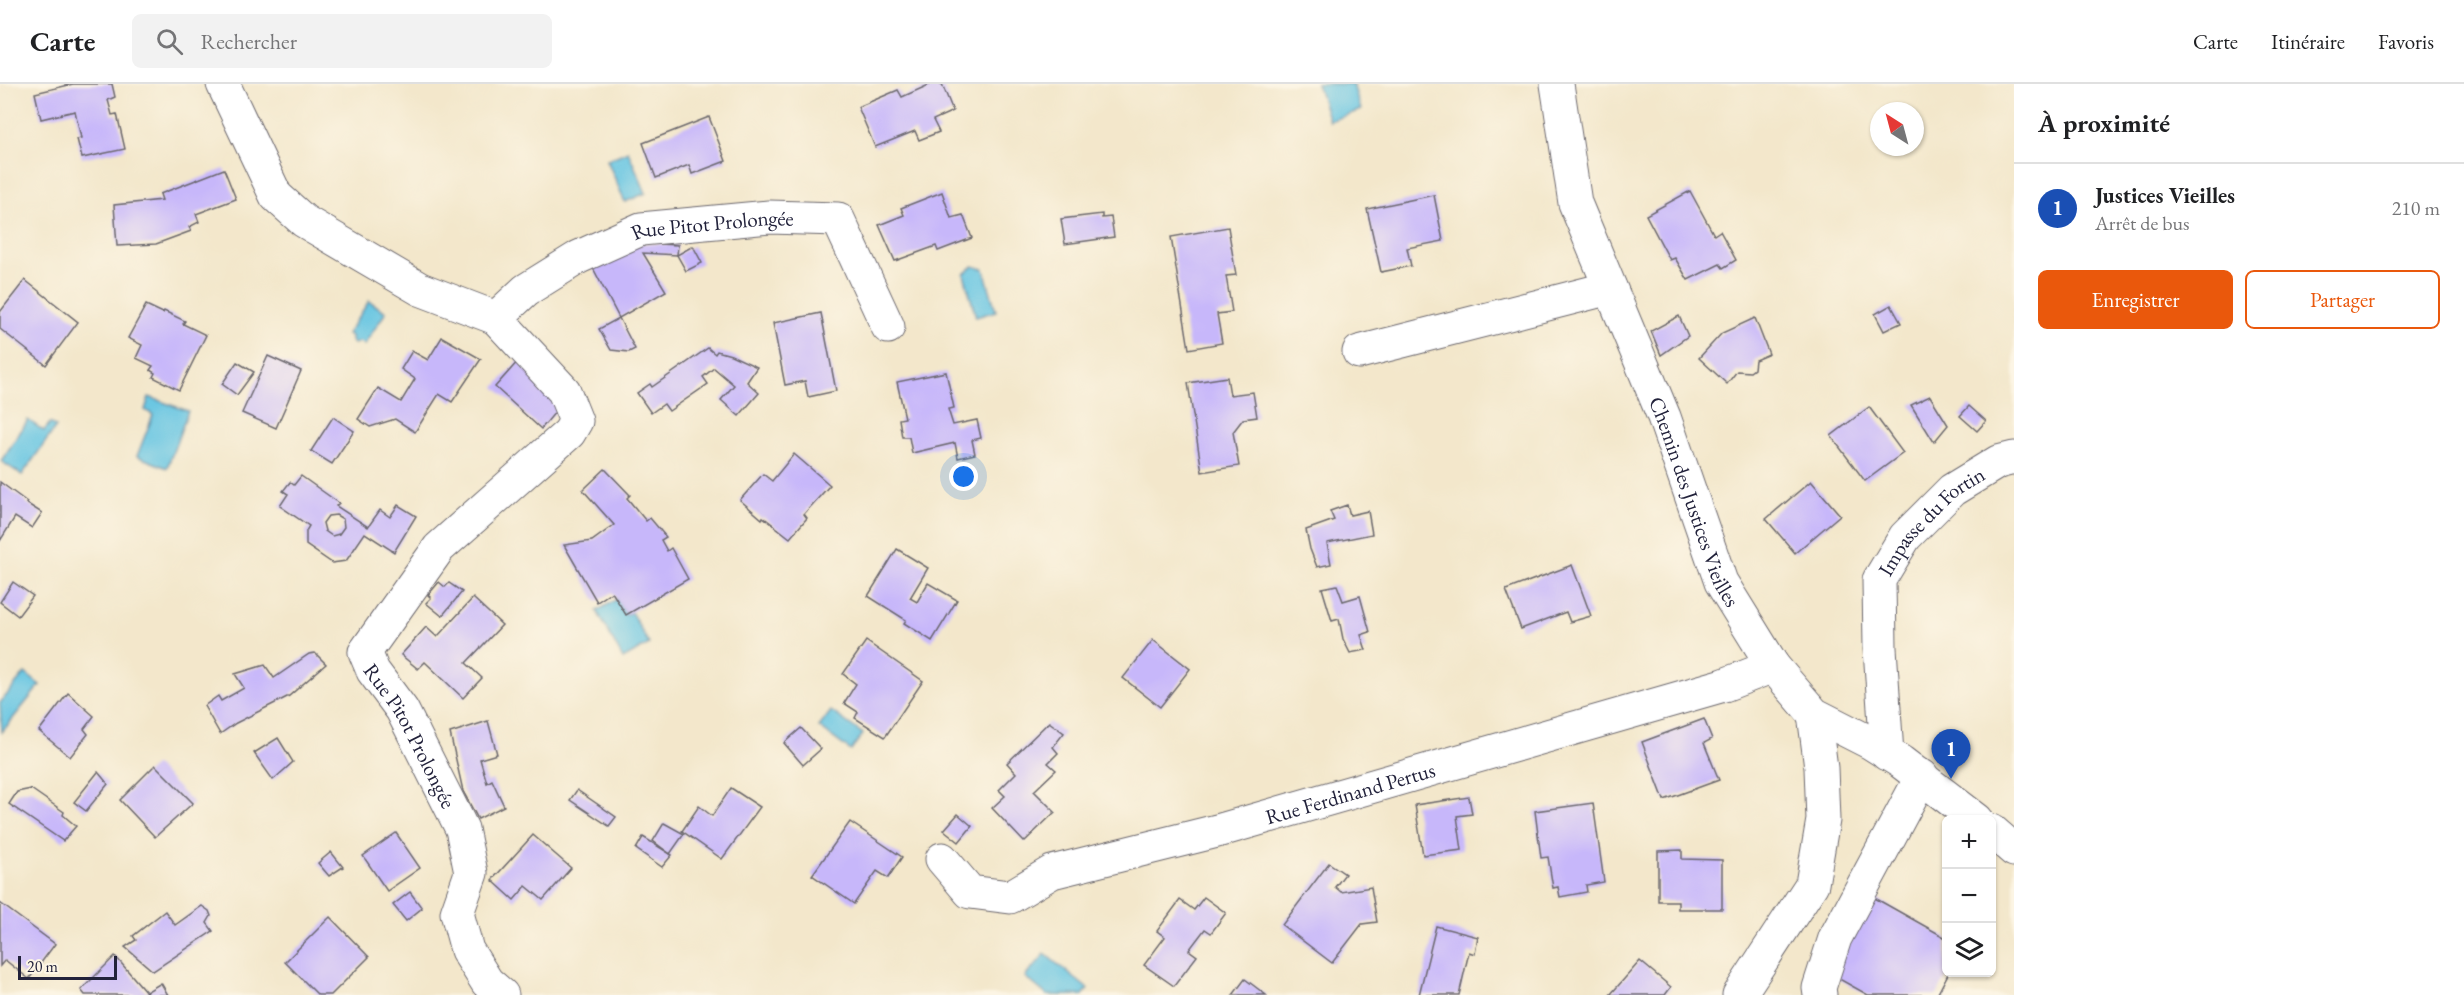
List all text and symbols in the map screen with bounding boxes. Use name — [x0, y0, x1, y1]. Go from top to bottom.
search box — [132, 14, 552, 68]
text: Carte — [30, 23, 96, 59]
icon: search — [153, 25, 186, 58]
text: Rechercher — [201, 27, 297, 56]
text: Carte — [2193, 28, 2238, 55]
text: Itinéraire — [2271, 28, 2345, 55]
text: Favoris — [2378, 28, 2434, 55]
north arrow — [1870, 102, 1924, 156]
text: À proximité — [2038, 106, 2170, 140]
text: Justices Vieilles — [2095, 181, 2235, 210]
text: 1 — [2052, 195, 2063, 221]
text: 210 m — [2392, 195, 2440, 221]
street label: Rue Pitot Prolongée — [626, 203, 794, 246]
text: Arrêt de bus — [2095, 210, 2190, 236]
button: Enregistrer — [2038, 270, 2233, 329]
button: Partager — [2245, 270, 2440, 329]
street label: Chemin des Justices Vieilles — [1643, 392, 1746, 612]
street label: Impasse du Fortin — [1871, 460, 1989, 581]
your location — [949, 462, 978, 491]
street label: Rue Pitot Prolongée — [358, 657, 463, 813]
pin: 1 — [1932, 730, 1970, 779]
street label: Rue Ferdinand Pertus — [1262, 755, 1438, 830]
map controls — [1942, 815, 1996, 977]
button: + — [1942, 815, 1996, 869]
button: − — [1942, 869, 1996, 923]
button: layers — [1942, 923, 1996, 977]
scale bar — [18, 953, 117, 980]
text: 20 m — [27, 956, 58, 977]

